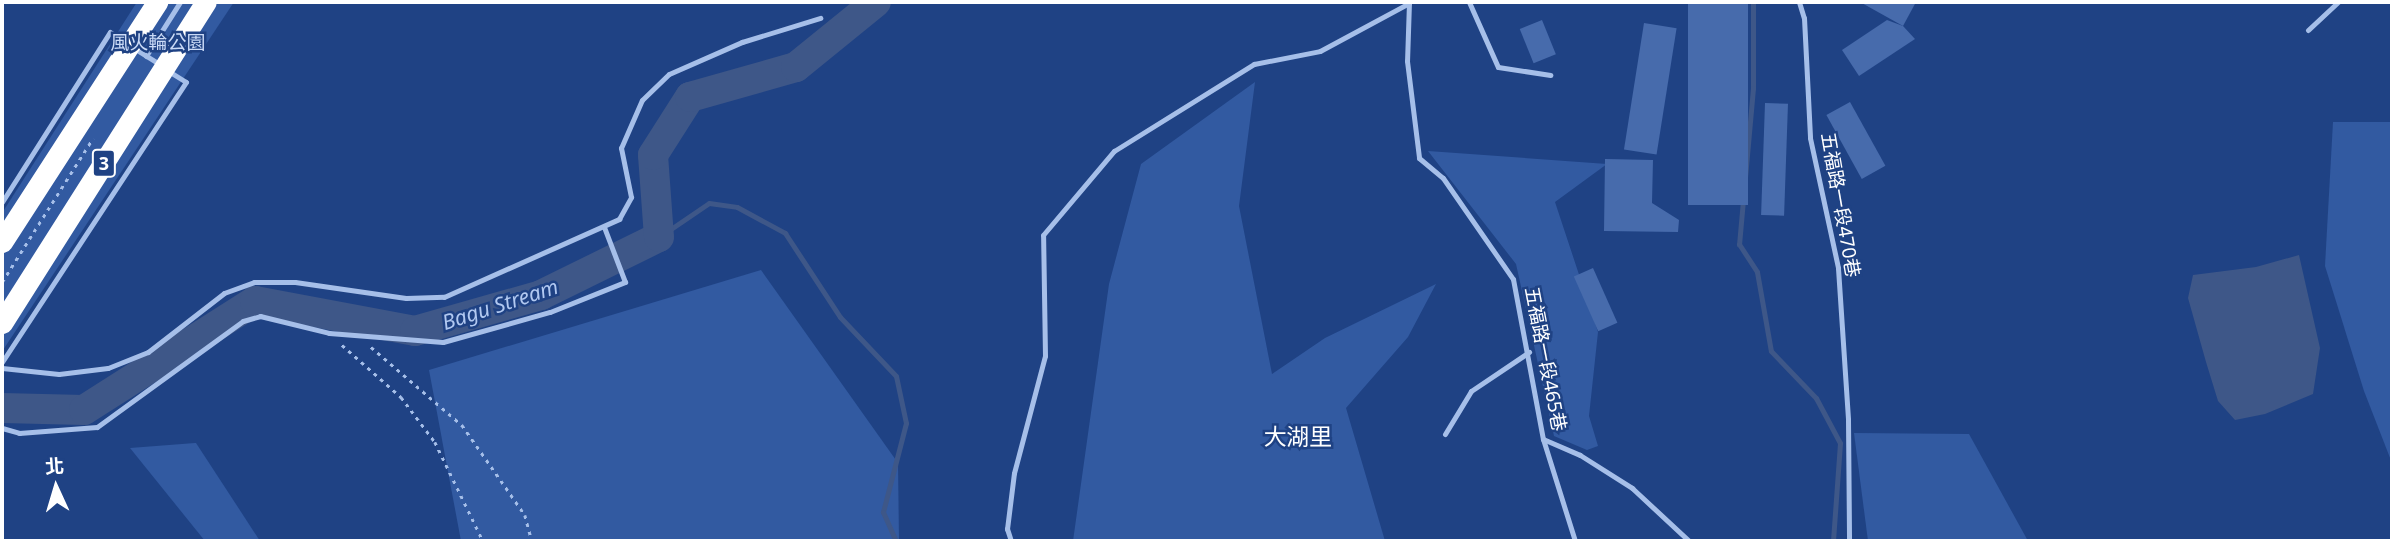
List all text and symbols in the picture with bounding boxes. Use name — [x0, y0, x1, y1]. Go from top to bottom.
park label: 風火輪公園 — [111, 32, 205, 54]
street label: 五福路一段470巷 — [1816, 131, 1864, 279]
road number: 3 — [92, 148, 116, 178]
water label: Bagu Stream — [439, 273, 561, 335]
street label: 五福路一段465巷 — [1520, 285, 1570, 433]
district label: 大湖里 — [1264, 422, 1332, 450]
north arrow — [21, 452, 91, 522]
text: 北 — [44, 452, 65, 480]

